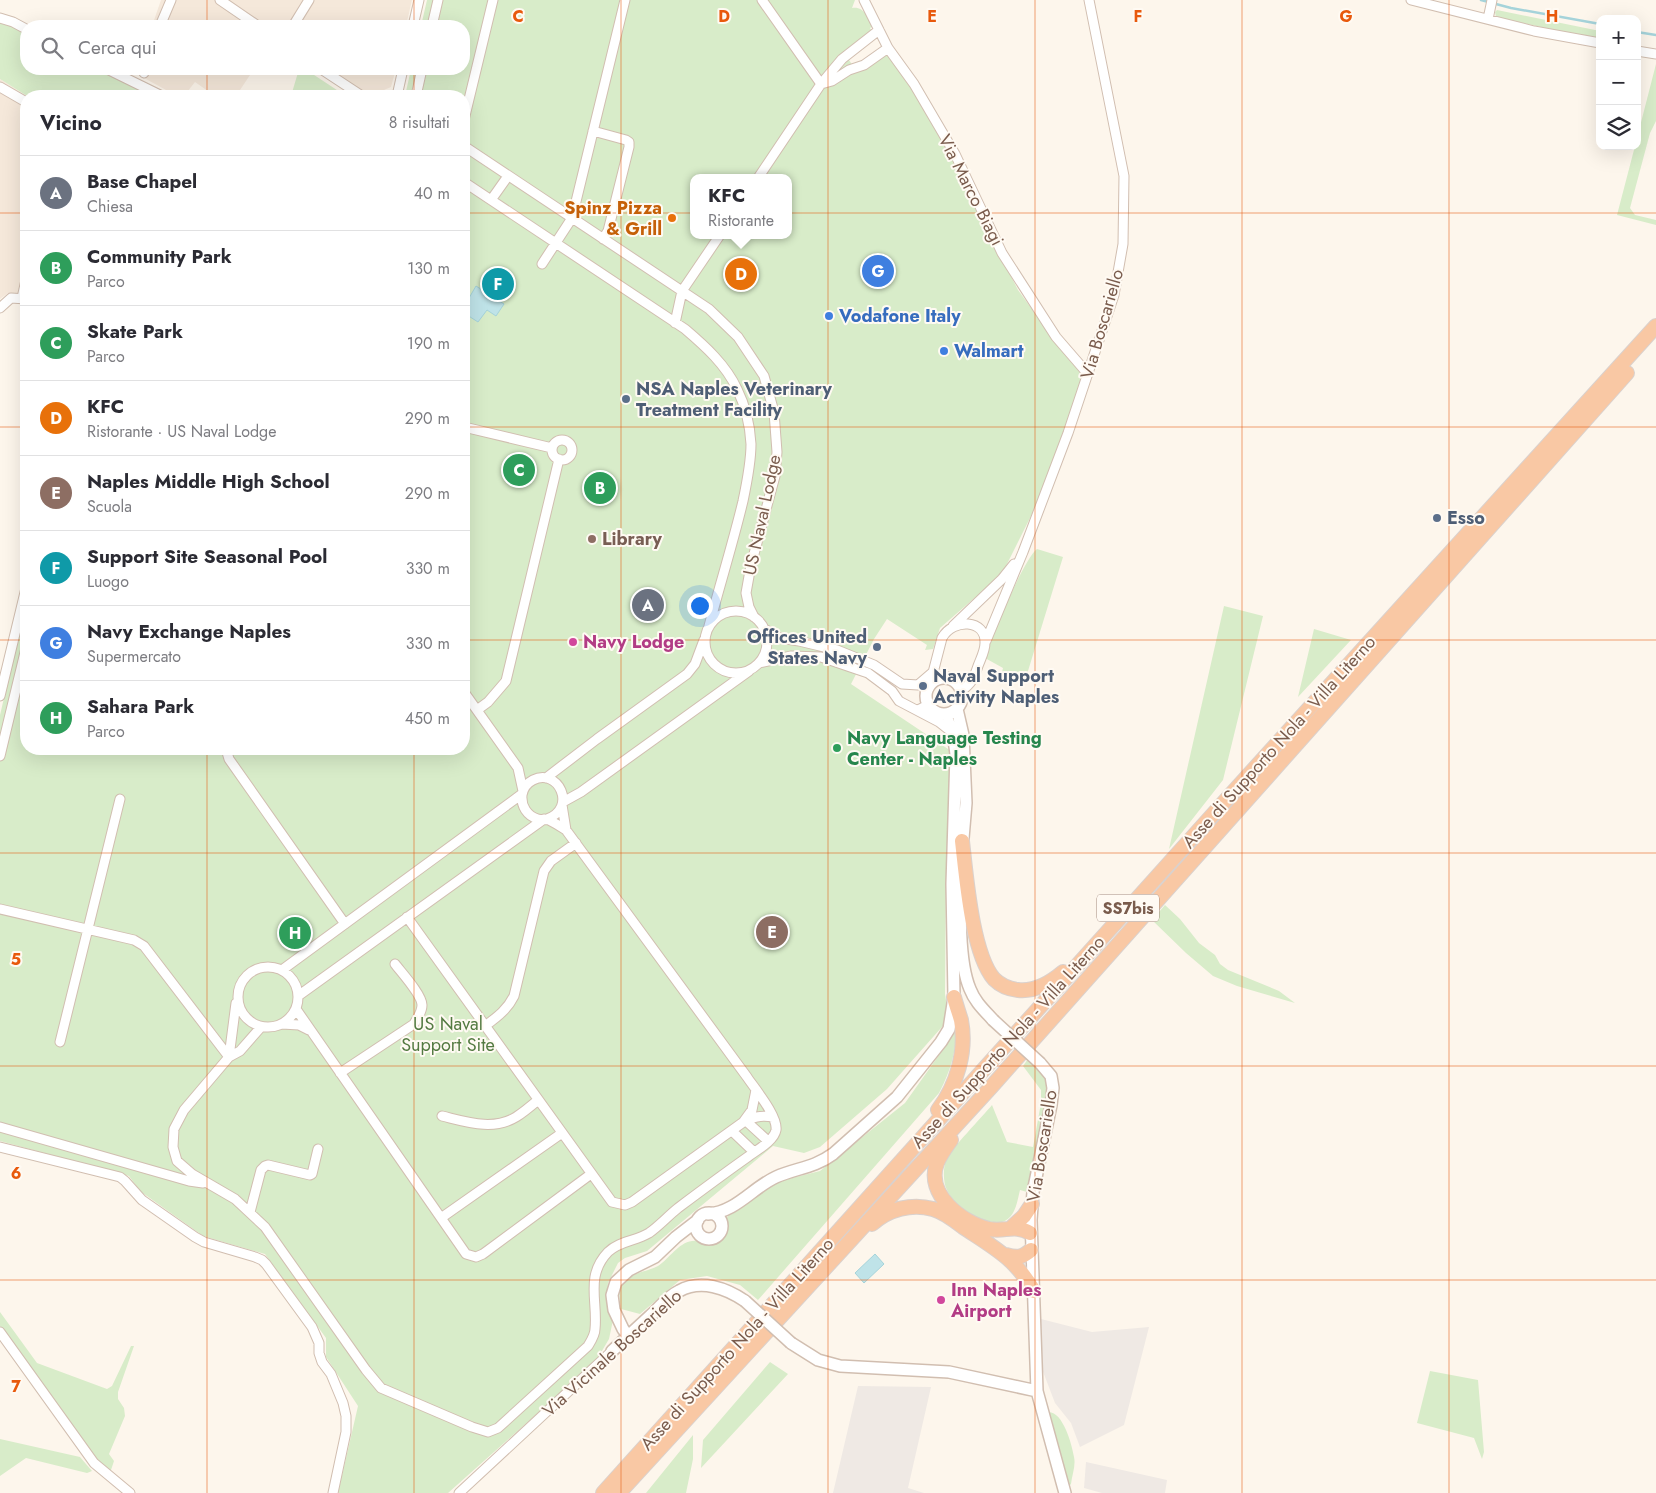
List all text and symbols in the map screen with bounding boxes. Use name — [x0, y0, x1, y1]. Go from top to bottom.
text: C — [512, 5, 524, 28]
text: D — [718, 5, 730, 28]
text: E — [927, 5, 937, 28]
text: F — [1134, 5, 1142, 28]
text: G — [1339, 5, 1353, 28]
text: H — [1546, 5, 1558, 28]
map controls — [1596, 15, 1641, 150]
button: + — [1596, 15, 1641, 60]
search box — [20, 20, 470, 75]
icon: search — [38, 34, 66, 62]
text: Cerca qui — [78, 34, 157, 61]
button: − — [1596, 60, 1641, 105]
button: layers — [1596, 105, 1641, 150]
text: Vicino — [40, 108, 102, 138]
text: 8 risultati — [389, 111, 450, 134]
street label: Via Marco Biagi — [932, 130, 1010, 250]
text: Base Chapel — [87, 168, 197, 195]
popup — [690, 174, 792, 239]
text: A — [50, 182, 62, 205]
text: 40 m — [414, 182, 450, 205]
text: KFC — [708, 182, 745, 209]
text: Chiesa — [87, 195, 133, 218]
place label: Spinz Pizza & Grill — [564, 195, 662, 242]
text: Ristorante — [708, 209, 774, 232]
marker: Spinz Pizza & Grill — [666, 212, 678, 224]
text: Community Park — [87, 243, 232, 270]
pin: G — [862, 252, 894, 290]
pin: D — [725, 255, 757, 293]
text: B — [51, 257, 61, 280]
text: 130 m — [407, 257, 450, 280]
pin: F — [482, 265, 514, 303]
street label: Via Boscariello — [1074, 266, 1130, 382]
text: Parco — [87, 270, 125, 293]
place label: Vodafone Italy — [838, 303, 961, 329]
marker: Vodafone Italy — [823, 310, 835, 322]
text: Skate Park — [87, 318, 183, 345]
text: C — [50, 332, 62, 355]
text: 190 m — [407, 332, 450, 355]
place label: Walmart — [954, 338, 1024, 364]
text: Parco — [87, 345, 125, 368]
marker: Walmart — [938, 345, 950, 357]
place label: NSA Naples Veterinary Treatment Facility — [636, 376, 833, 423]
text: KFC — [87, 393, 124, 420]
marker: NSA Naples Veterinary Treatment Facility — [620, 393, 632, 405]
text: D — [50, 407, 62, 430]
text: 290 m — [405, 407, 450, 430]
text: Ristorante · US Naval Lodge — [87, 420, 276, 443]
pin: C — [503, 451, 535, 489]
street label: US Naval Lodge — [737, 452, 787, 578]
text: Naples Middle High School — [87, 468, 330, 495]
pin: B — [584, 469, 616, 507]
text: E — [51, 482, 61, 505]
text: 290 m — [405, 482, 450, 505]
text: Scuola — [87, 495, 132, 518]
place label: Esso — [1447, 505, 1485, 531]
marker: Esso — [1431, 512, 1443, 524]
place label: Library — [602, 526, 663, 552]
marker: Library — [586, 533, 598, 545]
text: Support Site Seasonal Pool — [87, 543, 327, 570]
text: F — [52, 557, 60, 580]
text: 330 m — [406, 557, 450, 580]
text: Luogo — [87, 570, 129, 593]
pin: A — [632, 586, 664, 624]
your location — [687, 593, 713, 619]
text: Navy Exchange Naples — [87, 618, 291, 645]
place label: Offices United States Navy — [747, 624, 868, 671]
place label: Navy Lodge — [583, 629, 684, 655]
street label: Asse di Supporto Nola - Villa Literno — [1176, 630, 1382, 854]
text: G — [49, 632, 63, 655]
text: 330 m — [406, 632, 450, 655]
marker: Navy Lodge — [567, 636, 579, 648]
marker: Offices United States Navy — [871, 641, 883, 653]
text: Supermercato — [87, 645, 181, 668]
place label: Naval Support Activity Naples — [932, 663, 1059, 710]
marker: Naval Support Activity Naples — [917, 680, 929, 692]
text: Sahara Park — [87, 693, 194, 720]
text: H — [50, 707, 62, 730]
text: 450 m — [405, 707, 450, 730]
text: Parco — [87, 720, 125, 743]
place label: Navy Language Testing Center - Naples — [847, 725, 1042, 772]
marker: Navy Language Testing Center - Naples — [831, 742, 843, 754]
road number: SS7bis — [1097, 894, 1159, 921]
pin: E — [756, 913, 788, 951]
pin: H — [279, 914, 311, 952]
street label: Asse di Supporto Nola - Villa Literno — [905, 930, 1111, 1154]
text: 5 — [11, 948, 21, 971]
park label: US Naval Support Site — [401, 1011, 495, 1058]
street label: Via Boscariello — [1020, 1088, 1064, 1204]
text: 6 — [11, 1162, 21, 1185]
street label: Asse di Supporto Nola - Villa Literno — [634, 1232, 840, 1456]
place label: Inn Naples Airport — [950, 1277, 1041, 1324]
street label: Via Vicinale Boscariello — [536, 1283, 688, 1423]
marker: Inn Naples Airport — [935, 1294, 947, 1306]
text: 7 — [11, 1375, 21, 1398]

